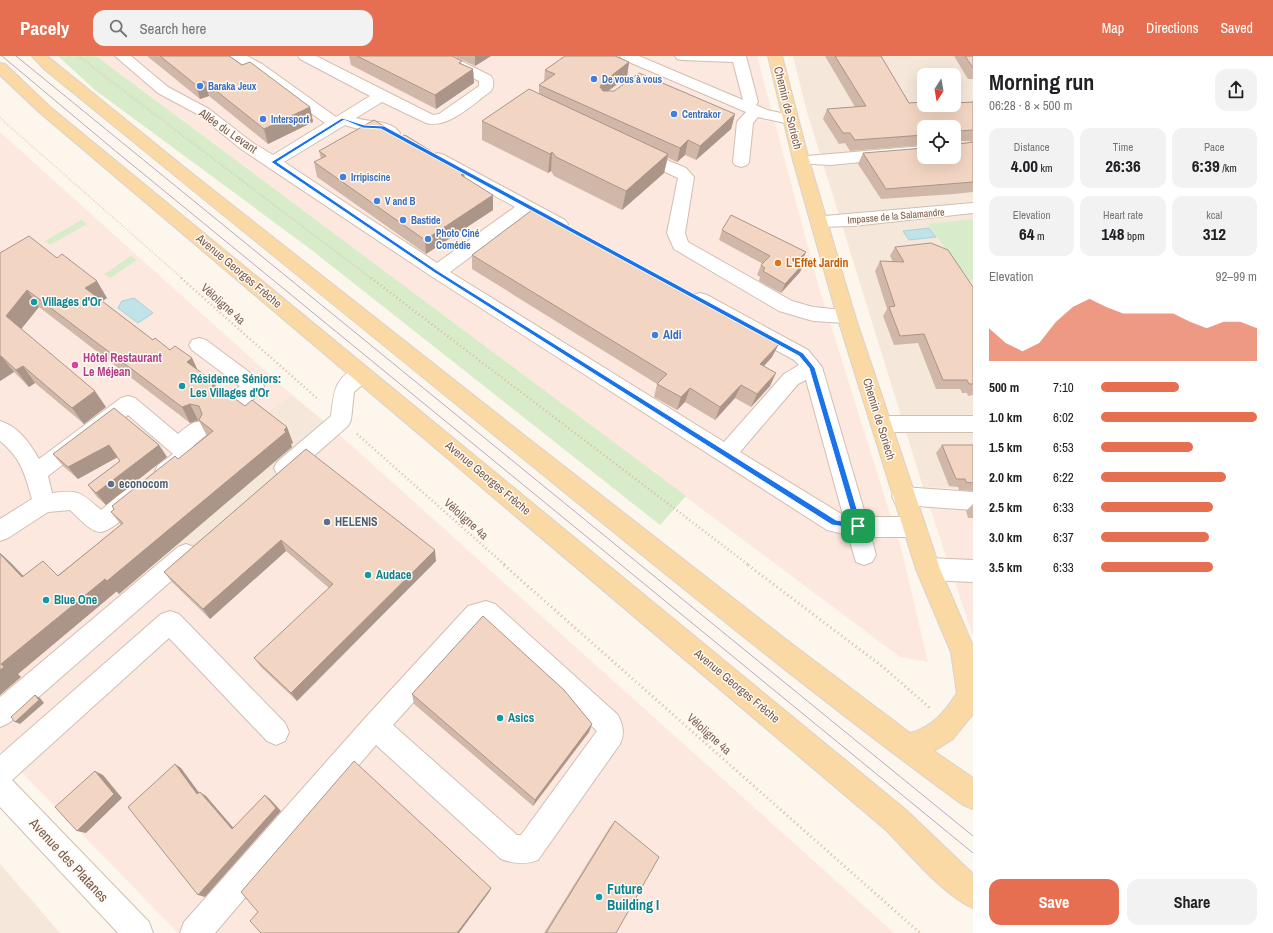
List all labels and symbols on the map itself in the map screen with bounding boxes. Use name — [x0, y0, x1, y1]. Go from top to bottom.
street label: Chemin de Soriech — [770, 65, 806, 151]
north arrow — [917, 68, 961, 112]
place label: De vous à vous — [602, 73, 663, 86]
marker: De vous à vous — [589, 74, 599, 84]
place label: Baraka Jeux — [208, 80, 257, 93]
marker: Baraka Jeux — [195, 81, 205, 91]
street label: Allée du Levant — [195, 104, 261, 157]
place label: Centrakor — [682, 108, 722, 121]
marker: Centrakor — [669, 109, 679, 119]
place label: Intersport — [271, 113, 310, 126]
marker: Intersport — [258, 114, 268, 124]
place label: Irripiscine — [351, 171, 391, 184]
marker: Irripiscine — [338, 172, 348, 182]
place label: V and B — [385, 195, 416, 208]
marker: V and B — [372, 196, 382, 206]
street label: Impasse de la Salamandre — [847, 205, 946, 227]
place label: Bastide — [411, 214, 441, 227]
marker: Bastide — [398, 215, 408, 225]
place label: Photo Ciné Comédie — [436, 227, 480, 252]
street label: Avenue Georges Frêche — [192, 230, 285, 312]
marker: Photo Ciné Comédie — [423, 234, 433, 244]
place label: L'Effet Jardin — [786, 255, 849, 271]
marker: L'Effet Jardin — [773, 258, 783, 268]
street label: Véloligne 4a — [198, 280, 249, 328]
place label: Villages d'Or — [42, 294, 102, 310]
marker: Villages d'Or — [29, 297, 39, 307]
place label: Aldi — [663, 327, 682, 343]
marker: Aldi — [650, 330, 660, 340]
place label: Hôtel Restaurant Le Méjean — [83, 350, 162, 380]
marker: Hôtel Restaurant Le Méjean — [70, 360, 80, 370]
place label: Résidence Séniors: Les Villages d'Or — [190, 371, 281, 401]
street label: Chemin de Soriech — [859, 376, 899, 462]
marker: Résidence Séniors: Les Villages d'Or — [177, 381, 187, 391]
street label: Avenue Georges Frêche — [441, 437, 534, 519]
place label: econocom — [119, 476, 168, 492]
marker: econocom — [106, 479, 116, 489]
street label: Véloligne 4a — [441, 495, 492, 543]
pin — [841, 509, 875, 543]
place label: HELENIS — [335, 514, 378, 530]
marker: HELENIS — [322, 517, 332, 527]
place label: Audace — [376, 567, 412, 583]
marker: Audace — [363, 570, 373, 580]
place label: Blue One — [54, 592, 98, 608]
marker: Blue One — [41, 595, 51, 605]
street label: Avenue Georges Frêche — [690, 645, 783, 727]
place label: Asics — [508, 710, 535, 726]
street label: Véloligne 4a — [684, 710, 735, 758]
marker: Asics — [495, 713, 505, 723]
street label: Avenue des Platanes — [25, 814, 113, 906]
place label: Future Building I — [607, 880, 659, 914]
marker: Future Building I — [594, 892, 604, 902]

